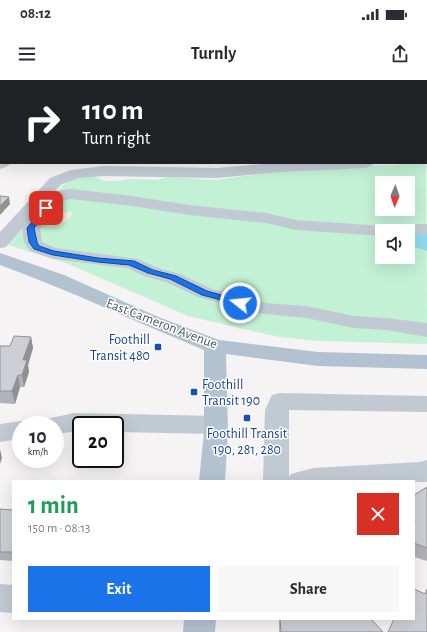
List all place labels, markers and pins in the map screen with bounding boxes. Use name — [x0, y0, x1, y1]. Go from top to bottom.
pin — [29, 191, 63, 225]
place label: Foothill Transit 480 — [90, 333, 150, 363]
marker: Foothill Transit 480 — [153, 342, 163, 352]
place label: Foothill Transit 190 — [202, 378, 260, 408]
marker: Foothill Transit 190 — [189, 387, 199, 397]
marker: Foothill Transit 190, 281, 280 — [242, 413, 252, 423]
place label: Foothill Transit 190, 281, 280 — [207, 427, 288, 457]

